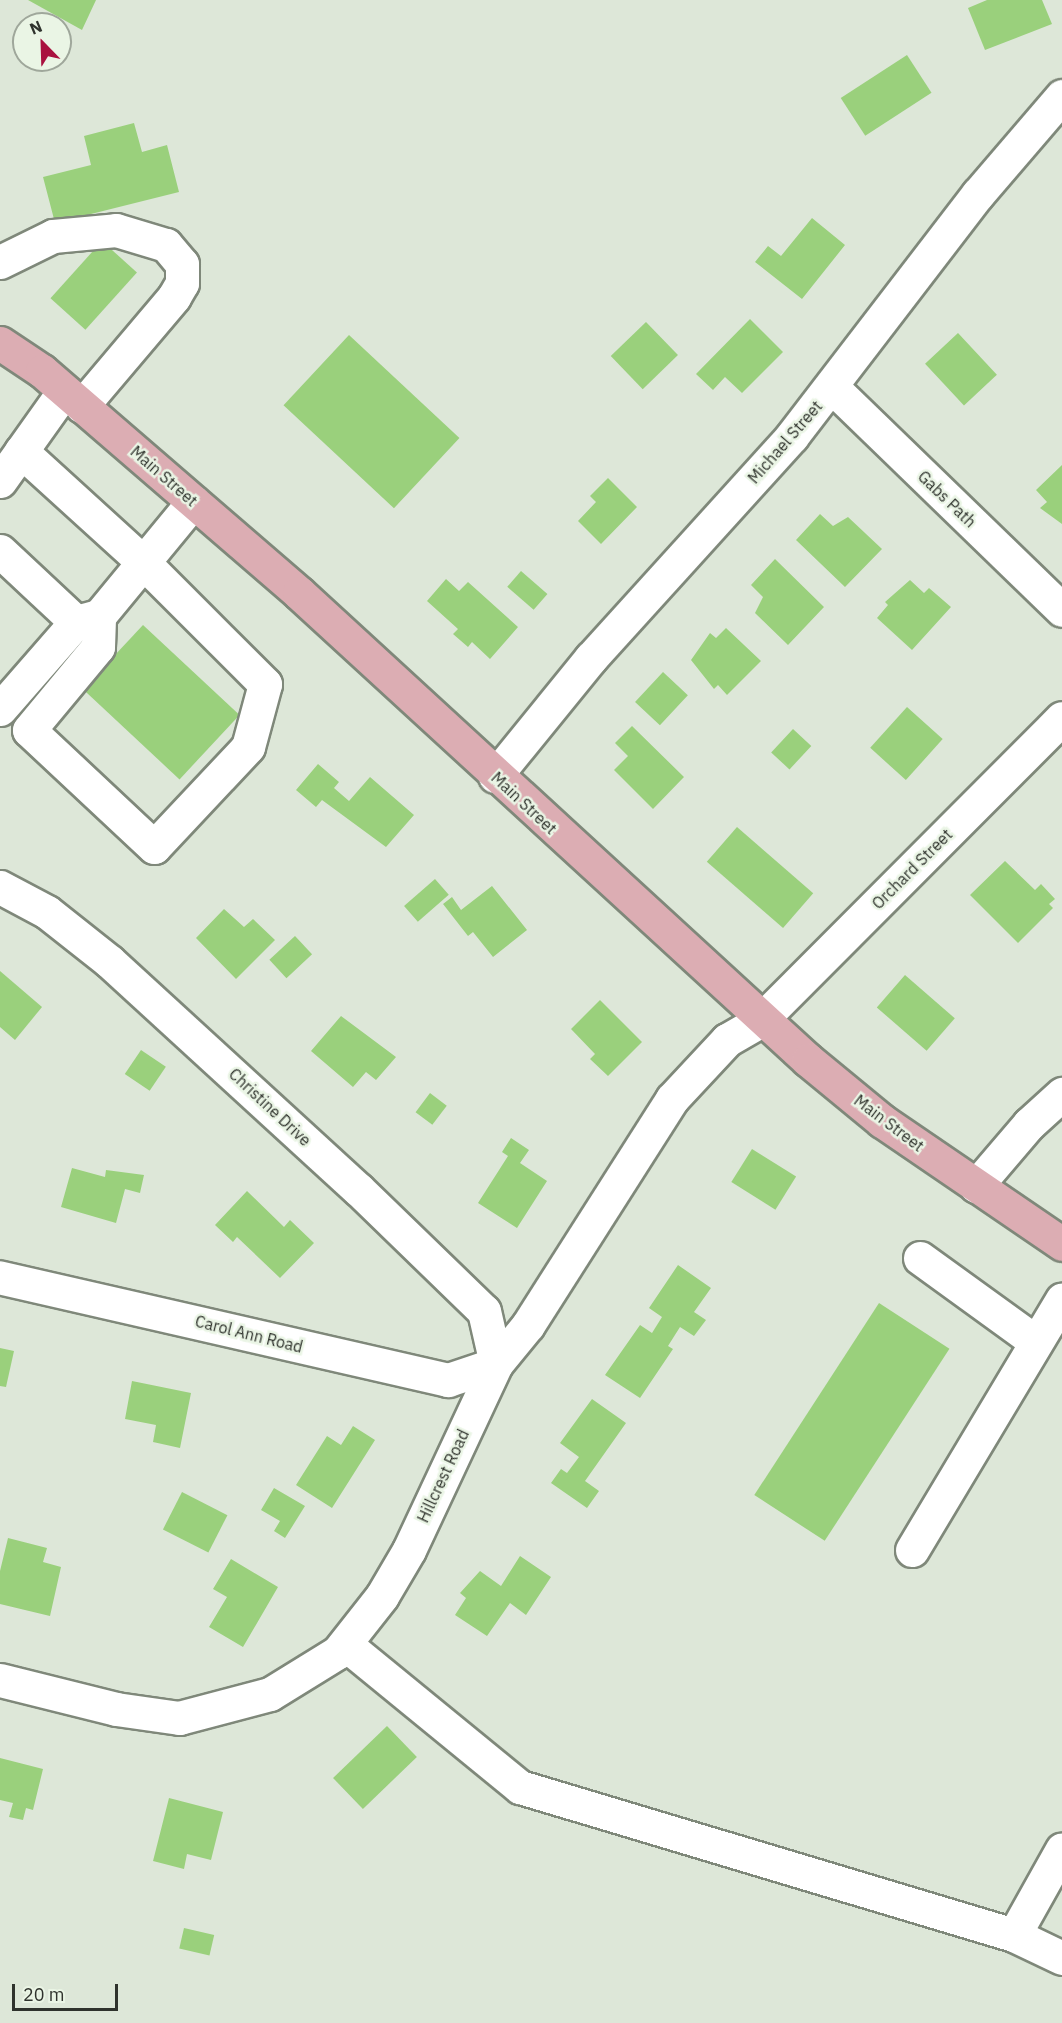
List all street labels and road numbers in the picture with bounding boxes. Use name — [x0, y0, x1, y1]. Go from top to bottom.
street label: Michael Street — [744, 397, 826, 487]
street label: Main Street — [127, 442, 201, 510]
street label: Gabs Path — [914, 467, 980, 531]
street label: Main Street — [487, 768, 561, 838]
street label: Orchard Street — [868, 825, 956, 913]
street label: Christine Drive — [225, 1064, 315, 1150]
street label: Main Street — [850, 1091, 928, 1155]
street label: Carol Ann Road — [193, 1311, 305, 1357]
street label: Hillcrest Road — [413, 1426, 473, 1526]

